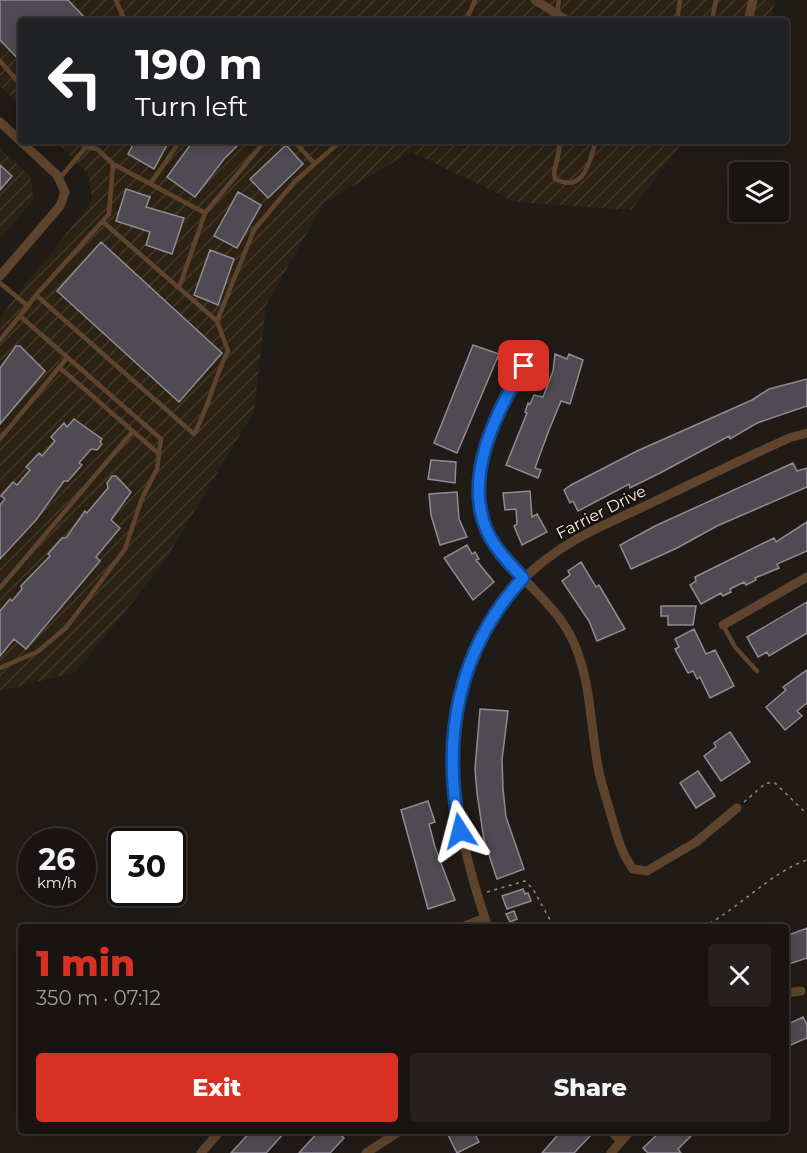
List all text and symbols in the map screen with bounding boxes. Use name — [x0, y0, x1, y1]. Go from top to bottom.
text: 190 m — [135, 38, 263, 90]
icon: left — [36, 42, 114, 120]
text: Turn left — [135, 90, 248, 123]
map controls — [729, 162, 789, 222]
button: layers — [729, 162, 789, 222]
pin — [498, 340, 549, 391]
icon: arrive — [507, 349, 540, 382]
street label: Farrier Drive — [553, 481, 649, 543]
position arrow — [428, 799, 492, 863]
speed limit sign: 30 — [108, 828, 186, 906]
text: 26 — [39, 841, 75, 878]
text: km/h — [37, 873, 77, 892]
text: 1 min — [36, 941, 135, 985]
button: close — [708, 944, 771, 1007]
text: 350 m · 07:12 — [36, 986, 161, 1010]
button: Exit — [36, 1053, 398, 1122]
button: Share — [410, 1053, 771, 1122]

